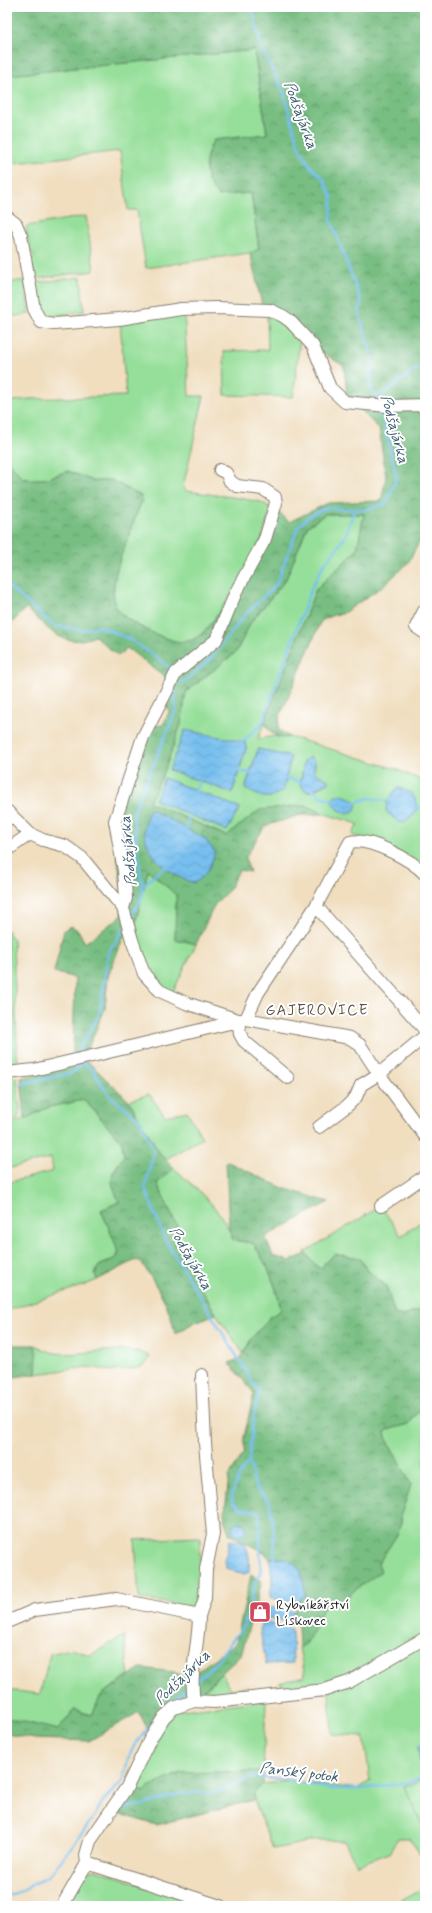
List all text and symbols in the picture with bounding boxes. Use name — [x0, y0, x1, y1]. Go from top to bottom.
water label: Podšajárka — [279, 79, 322, 152]
water label: Podšajárka — [375, 393, 413, 466]
water label: Podšajárka — [116, 815, 142, 887]
district label: GAJEROVICE — [266, 1001, 368, 1021]
water label: Podšajárka — [164, 1223, 216, 1294]
place label: Rybníkářství Lískovec — [276, 1596, 350, 1630]
shop icon: Rybníkářství Lískovec — [247, 1599, 273, 1625]
water label: Podšajárka — [151, 1646, 215, 1709]
water label: Panský potok — [258, 1758, 340, 1788]

